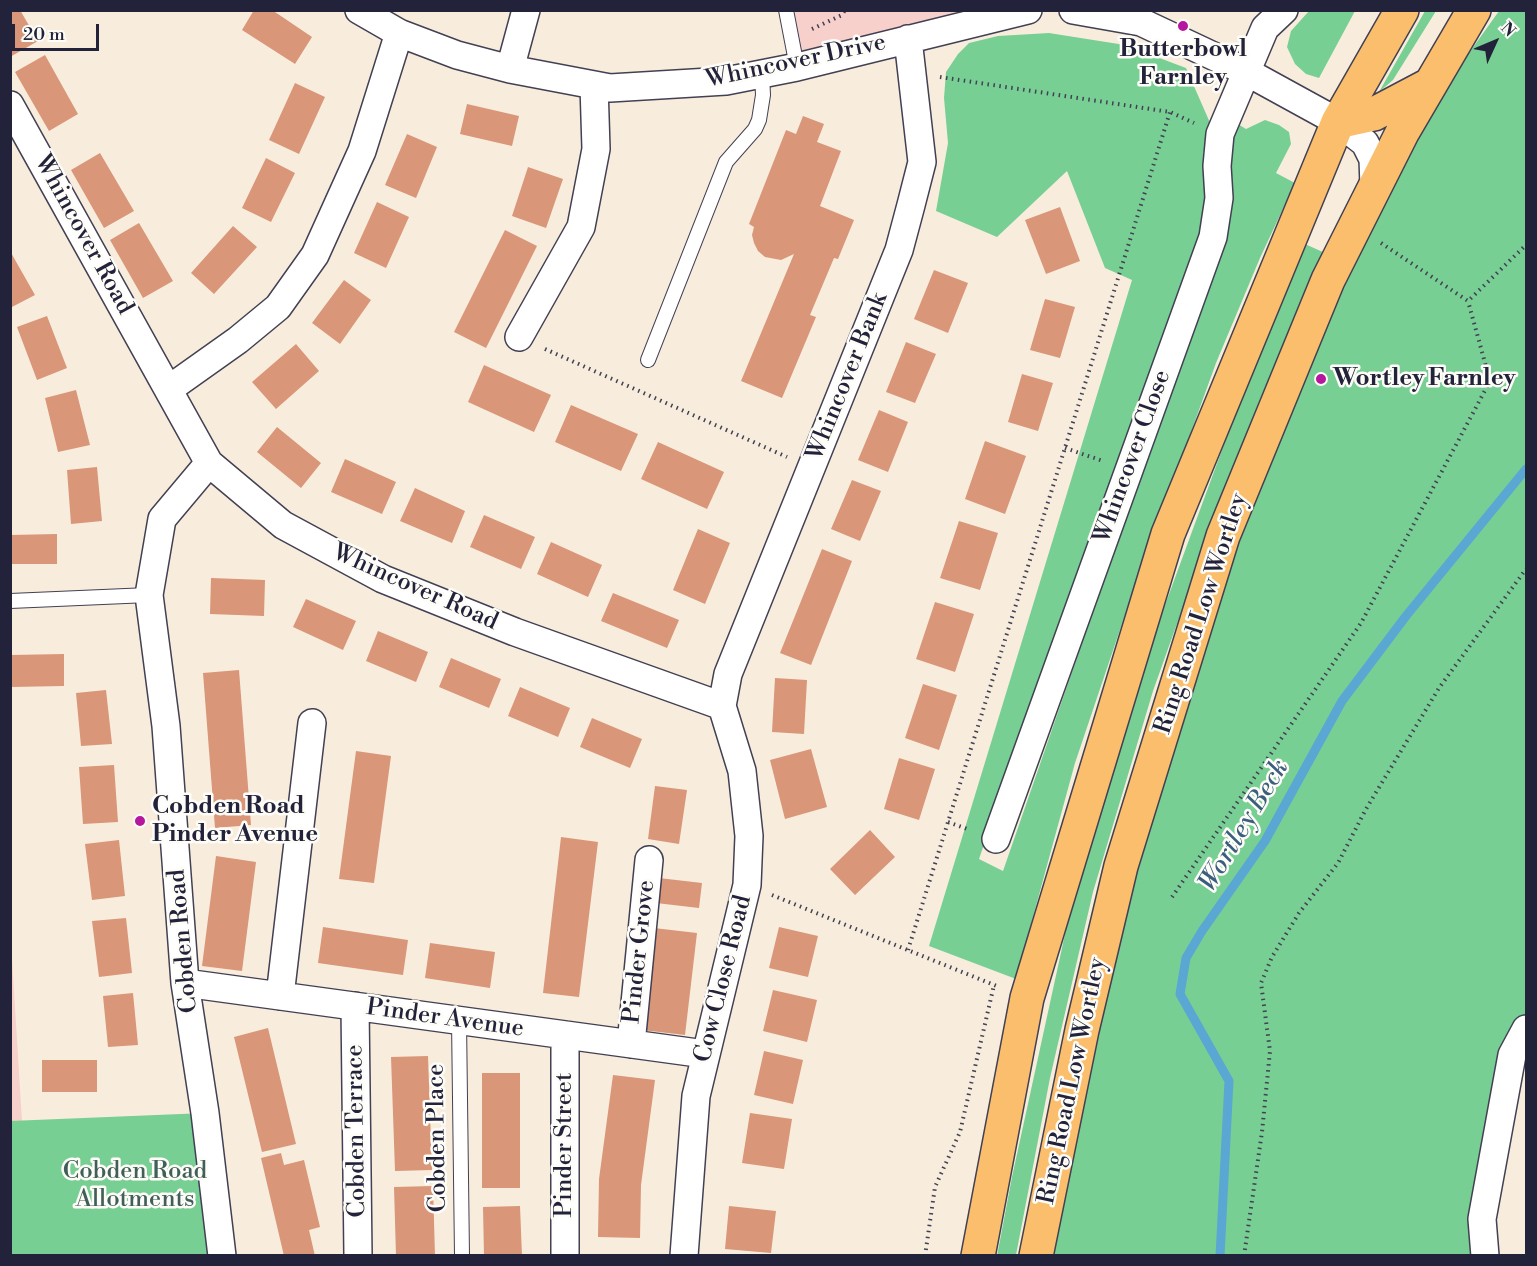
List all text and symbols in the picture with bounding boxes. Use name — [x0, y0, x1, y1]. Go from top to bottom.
scale bar — [15, 12, 102, 50]
north arrow — [1465, 12, 1525, 72]
text: N — [1496, 18, 1520, 41]
marker: Butterbowl Farnley — [1176, 19, 1190, 33]
text: 20 m — [23, 23, 65, 46]
street label: Whincover Drive — [703, 29, 889, 95]
place label: Butterbowl Farnley — [1119, 36, 1247, 92]
street label: Whincover Road — [27, 150, 139, 320]
street label: Whincover Bank — [801, 289, 895, 465]
place label: Wortley Farnley — [1333, 365, 1516, 393]
street label: Whincover Close — [1088, 366, 1178, 548]
marker: Wortley Farnley — [1314, 372, 1328, 386]
street label: Ring Road Low Wortley — [1149, 490, 1255, 738]
street label: Whincover Road — [328, 539, 502, 637]
water label: Wortley Beck — [1193, 754, 1297, 898]
place label: Cobden Road Pinder Avenue — [152, 793, 318, 849]
marker: Cobden Road Pinder Avenue — [133, 814, 147, 828]
street label: Cobden Road — [163, 868, 205, 1014]
street label: Pinder Grove — [618, 879, 662, 1025]
street label: Cow Close Road — [689, 892, 759, 1066]
street label: Ring Road Low Wortley — [1033, 955, 1113, 1207]
street label: Pinder Avenue — [364, 994, 526, 1044]
street label: Cobden Terrace — [341, 1044, 373, 1218]
street label: Cobden Place — [422, 1063, 454, 1213]
street label: Pinder Street — [551, 1073, 579, 1217]
park label: Cobden Road Allotments — [63, 1158, 207, 1214]

